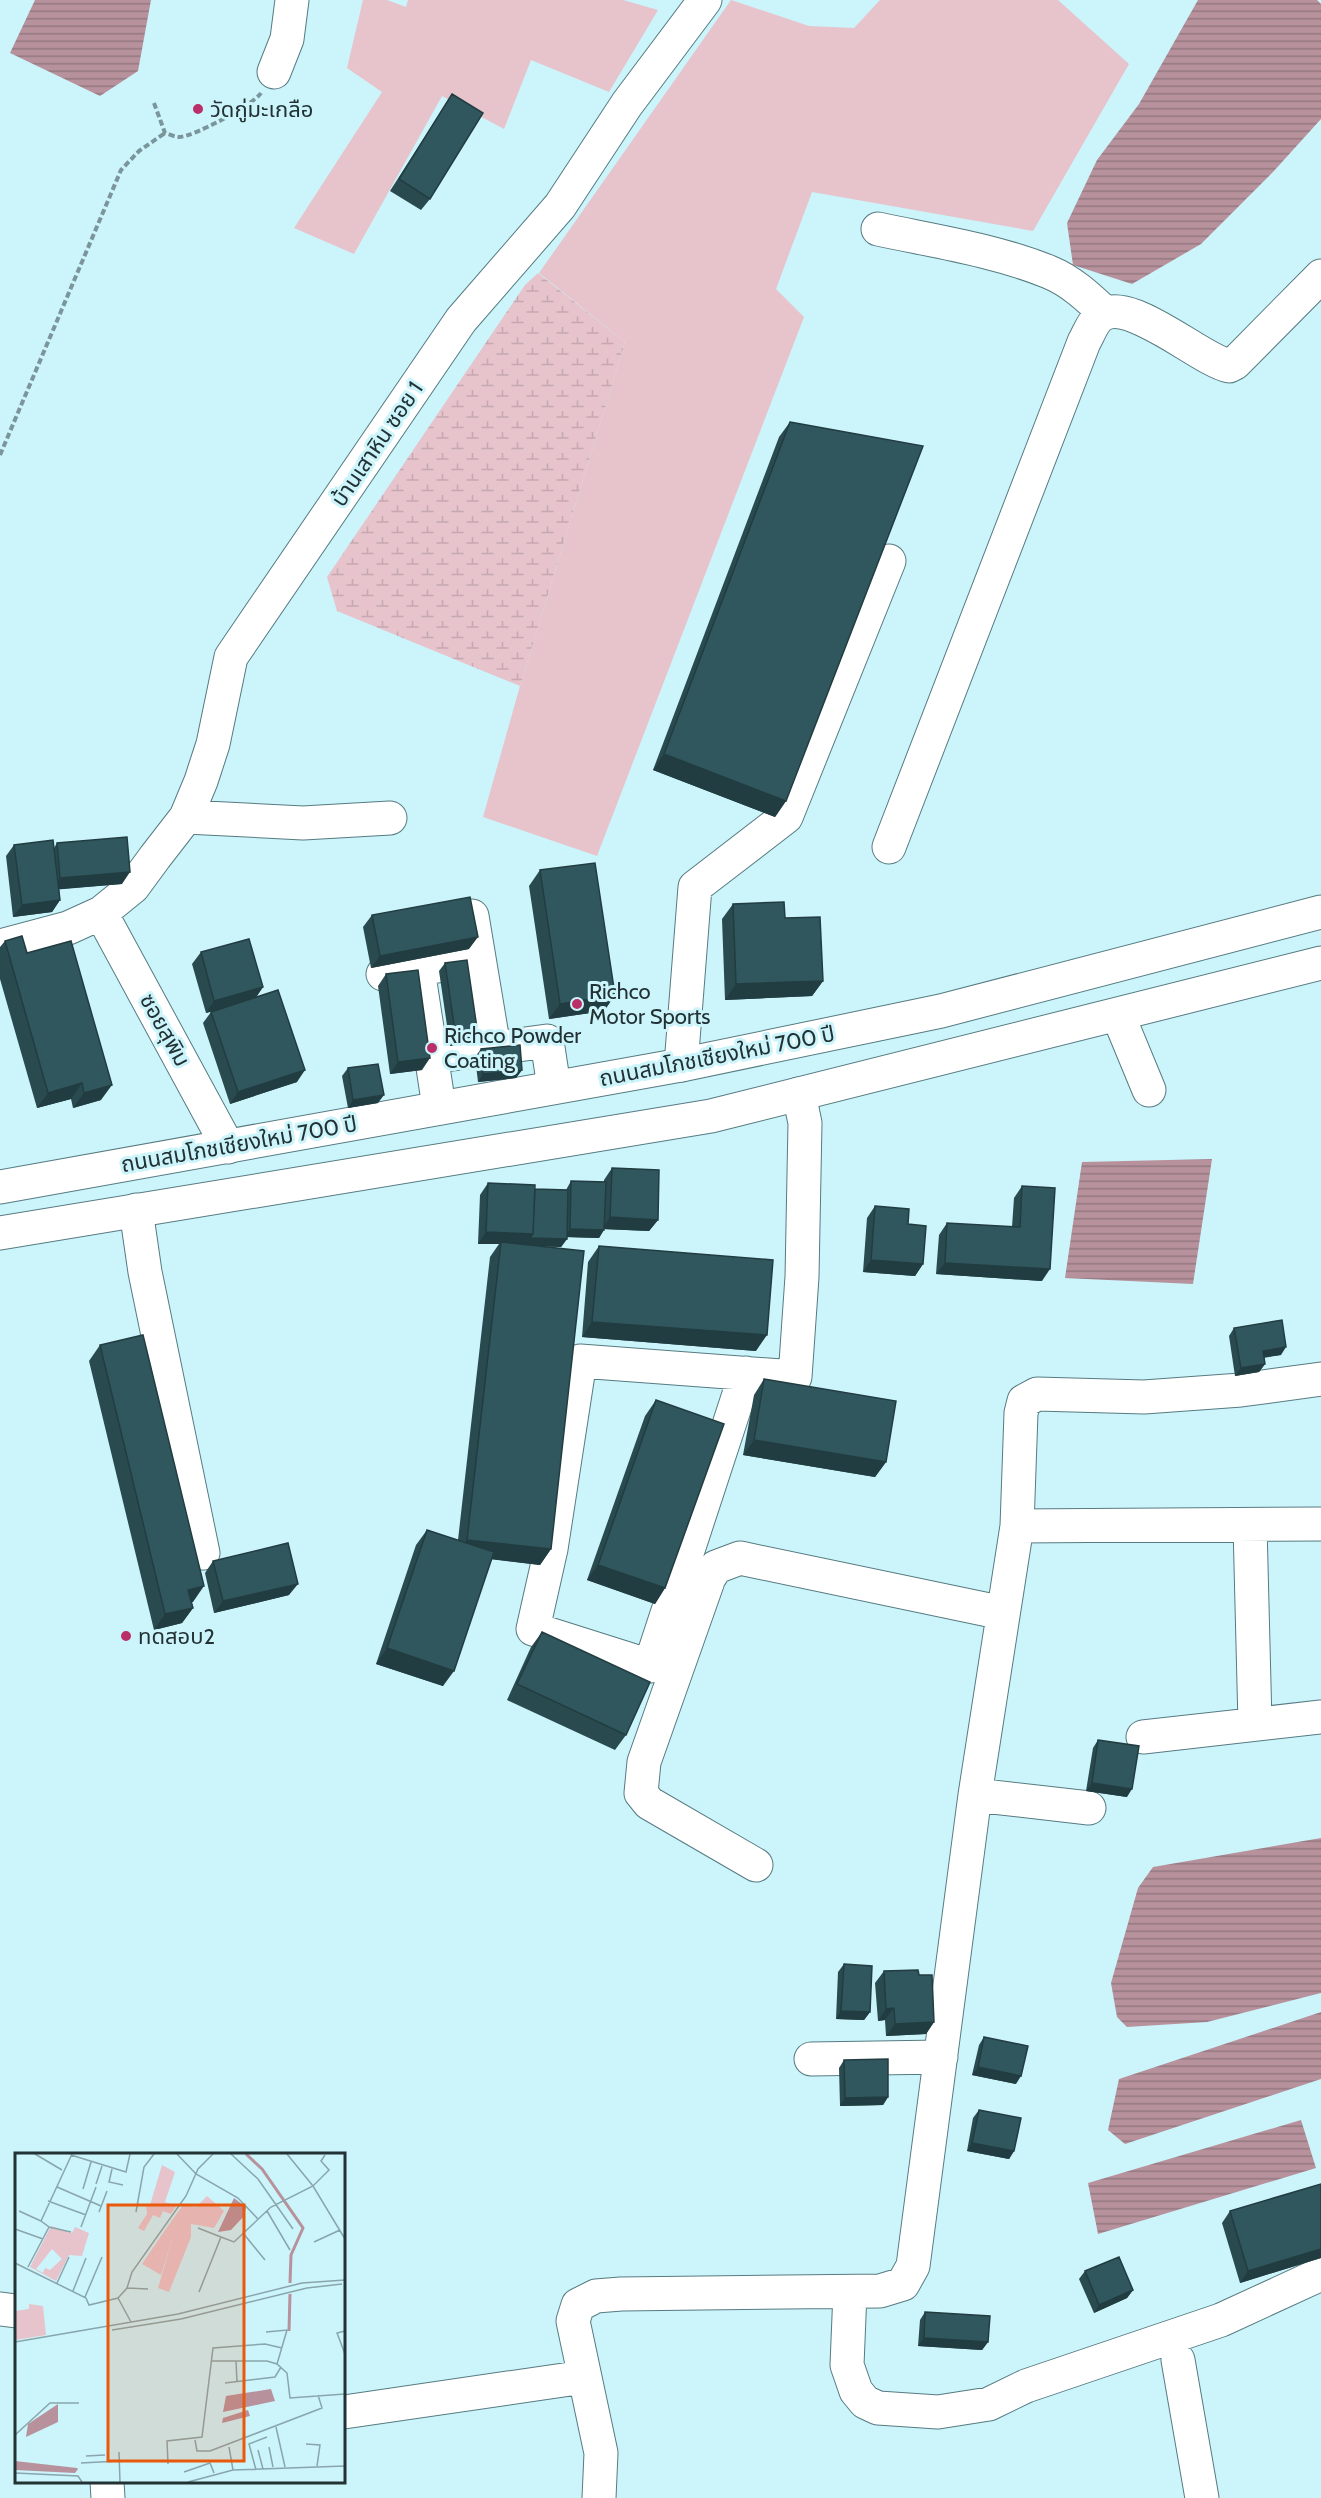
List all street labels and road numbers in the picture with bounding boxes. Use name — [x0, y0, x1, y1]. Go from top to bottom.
street label: บ้านเสาหิน ซอย 1 — [325, 376, 429, 512]
street label: ซอยสุพิม — [134, 989, 196, 1071]
street label: ถนนสมโภชเชียงใหม่ 700 ปี — [597, 1020, 837, 1092]
street label: ถนนสมโภชเชียงใหม่ 700 ปี — [119, 1110, 359, 1178]

